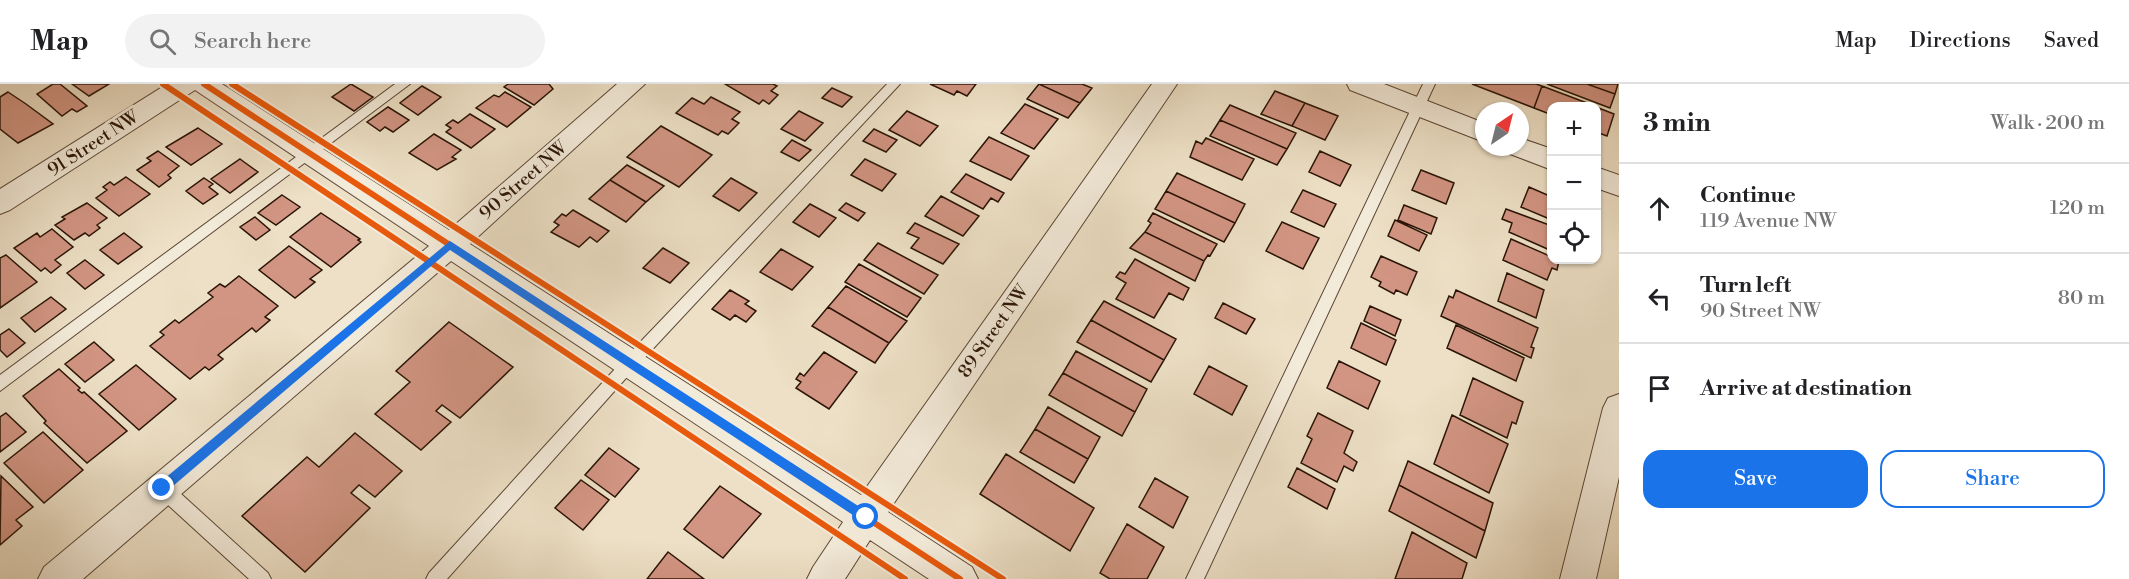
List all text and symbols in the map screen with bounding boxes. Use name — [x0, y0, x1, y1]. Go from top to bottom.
search box — [125, 14, 545, 68]
text: Map — [30, 24, 89, 59]
icon: search — [146, 25, 179, 58]
text: Search here — [194, 28, 311, 55]
text: Map — [1835, 28, 1877, 54]
text: Directions — [1910, 28, 2011, 54]
text: Saved — [2044, 28, 2099, 54]
north arrow — [1475, 102, 1529, 156]
map controls — [1547, 102, 1601, 264]
button: + — [1547, 102, 1601, 156]
street label: 91 Street NW — [43, 105, 144, 181]
text: 3 min — [1643, 107, 1711, 139]
text: Walk · 200 m — [1991, 111, 2105, 136]
street label: 90 Street NW — [475, 136, 572, 225]
button: − — [1547, 156, 1601, 210]
text: Continue — [1700, 182, 1796, 209]
icon: ahead — [1643, 192, 1676, 225]
text: 120 m — [2050, 196, 2105, 221]
text: 119 Avenue NW — [1700, 209, 1836, 234]
button: locate — [1547, 210, 1601, 264]
text: Turn left — [1700, 272, 1791, 299]
street label: 89 Street NW — [953, 280, 1034, 382]
icon: left — [1643, 282, 1676, 315]
text: 80 m — [2058, 286, 2105, 311]
text: 90 Street NW — [1700, 299, 1821, 324]
icon: arrive — [1643, 372, 1676, 405]
text: Arrive at destination — [1700, 375, 1912, 402]
button: Save — [1643, 450, 1868, 508]
button: Share — [1880, 450, 2105, 508]
route end — [148, 474, 174, 500]
route start — [852, 503, 878, 529]

